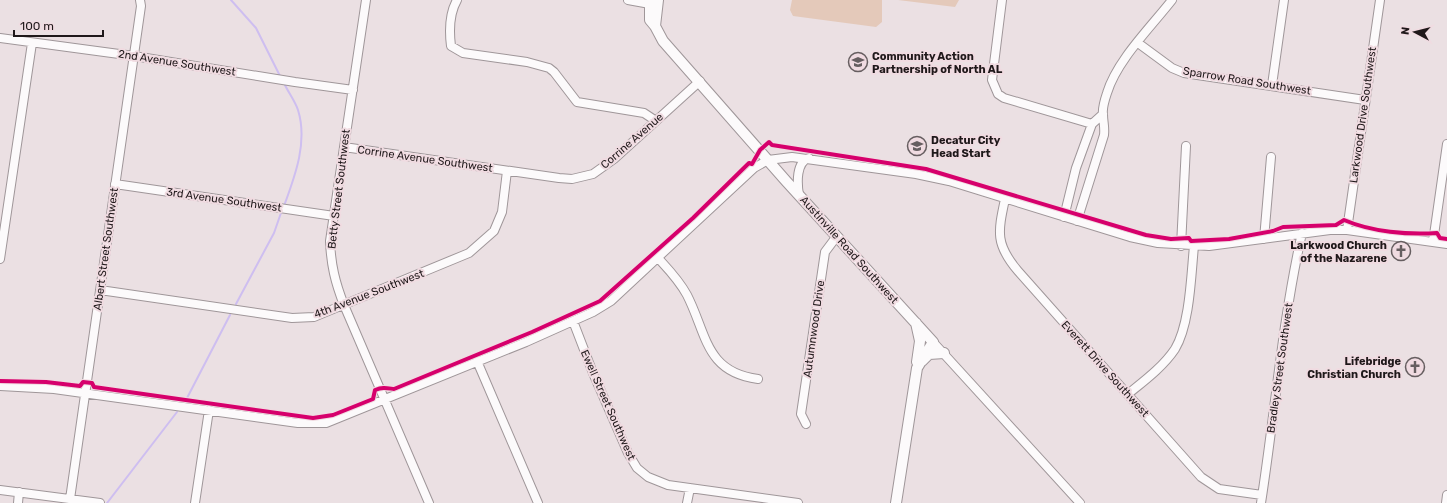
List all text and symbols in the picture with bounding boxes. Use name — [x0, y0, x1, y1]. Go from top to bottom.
scale bar — [14, 12, 103, 38]
north arrow — [1395, 12, 1435, 52]
text: 100 m — [20, 19, 54, 33]
text: N — [1399, 26, 1413, 36]
street label: Larkwood Drive Southwest — [1347, 45, 1379, 184]
street label: 2nd Avenue Southwest — [117, 47, 237, 79]
place label: Community Action Partnership of North AL — [872, 50, 1003, 76]
school or university icon: Community Action Partnership of North AL — [847, 51, 869, 73]
street label: Sparrow Road Southwest — [1182, 64, 1313, 98]
street label: Corrine Avenue — [598, 110, 666, 172]
street label: Betty Street Southwest — [325, 128, 353, 250]
place label: Decatur City Head Start — [931, 134, 1001, 160]
school or university icon: Decatur City Head Start — [906, 135, 928, 157]
street label: Corrine Avenue Southwest — [356, 143, 494, 175]
street label: 3rd Avenue Southwest — [166, 185, 283, 215]
street label: Albert Street Southwest — [91, 186, 121, 311]
street label: Austinville Road Southwest — [797, 194, 901, 307]
place label: Larkwood Church of the Nazarene — [1290, 239, 1387, 265]
church icon: Larkwood Church of the Nazarene — [1390, 240, 1412, 262]
street label: 4th Avenue Southwest — [312, 267, 427, 321]
street label: Autumnwood Drive — [801, 279, 827, 379]
street label: Bradley Street Southwest — [1264, 302, 1296, 434]
street label: Everett Drive Southwest — [1058, 318, 1152, 420]
street label: Ewell Street Southwest — [578, 348, 638, 463]
place label: Lifebridge Christian Church — [1307, 355, 1401, 381]
church icon: Lifebridge Christian Church — [1404, 356, 1426, 378]

